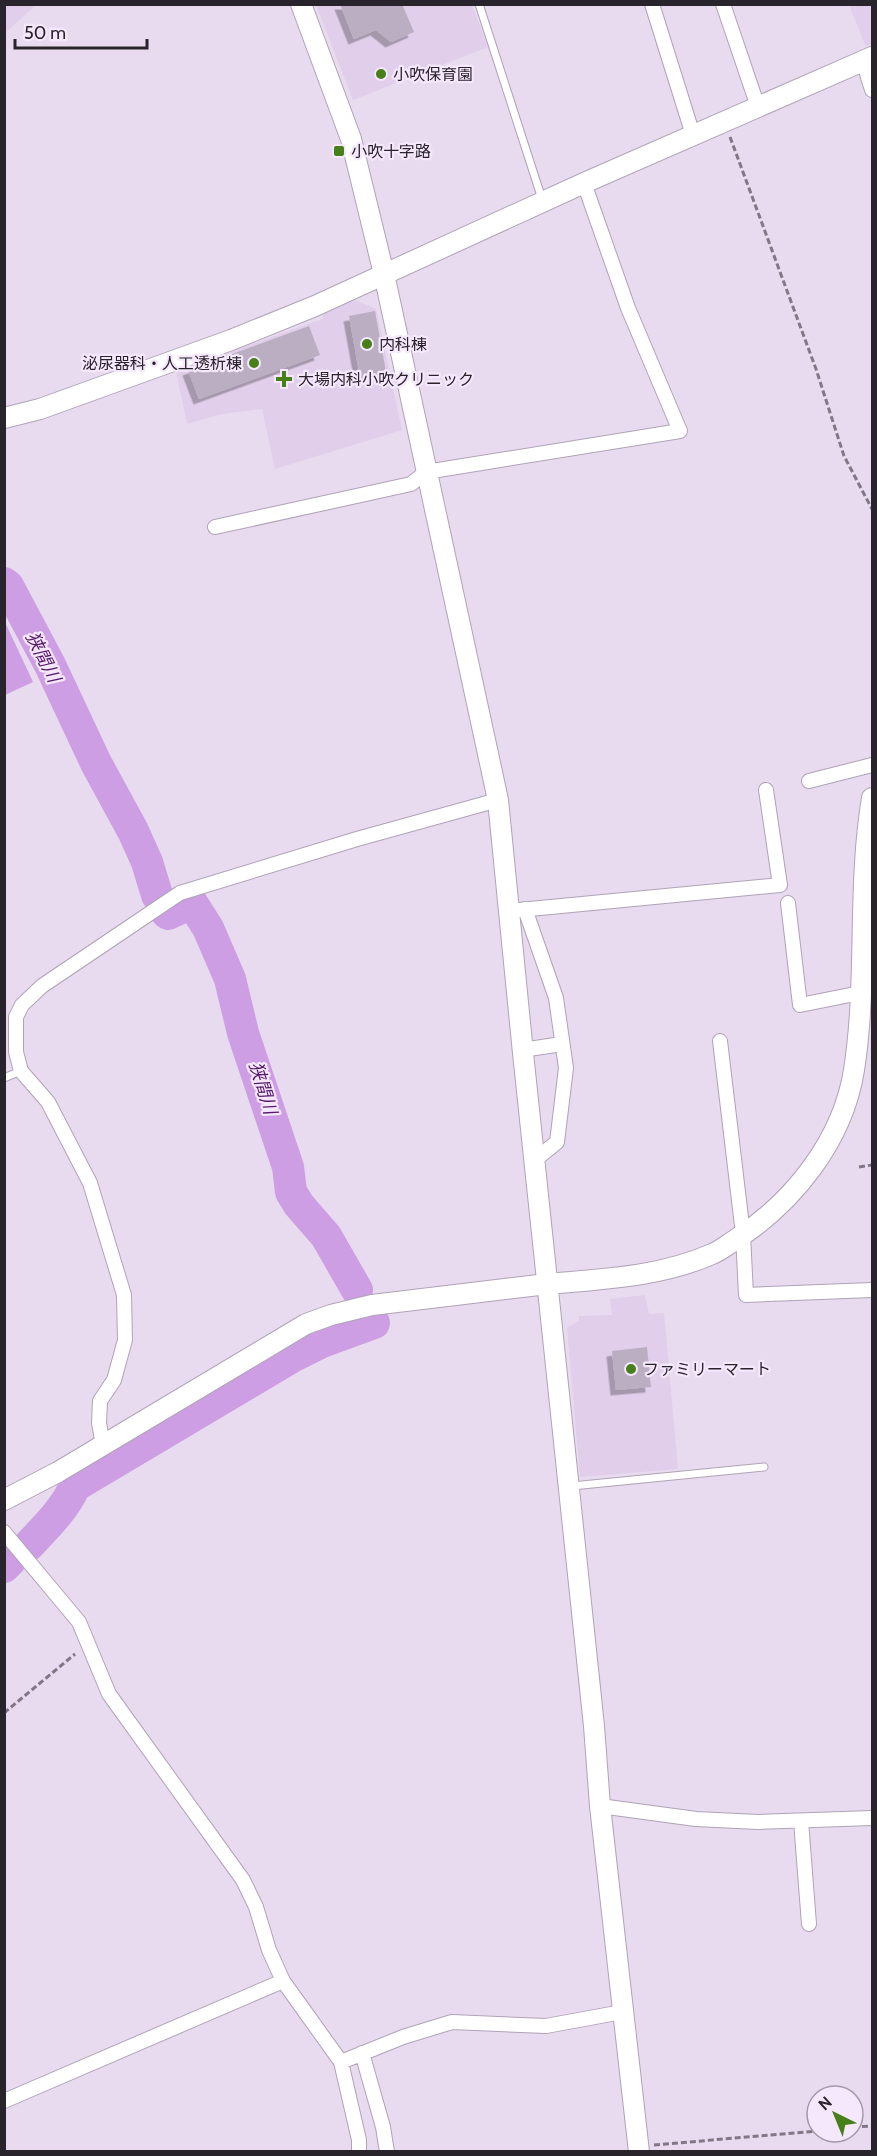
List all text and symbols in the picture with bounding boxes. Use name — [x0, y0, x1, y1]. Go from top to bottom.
scale bar — [15, 12, 147, 50]
text: 50 m — [24, 22, 66, 44]
place label: 小吹保育園 — [393, 65, 473, 84]
marker: 小吹保育園 — [374, 67, 388, 81]
place label: 小吹十字路 — [351, 142, 431, 161]
marker: 小吹十字路 — [332, 144, 346, 158]
place label: 内科棟 — [379, 335, 427, 354]
marker: 内科棟 — [360, 337, 374, 351]
place label: 泌尿器科・人工透析棟 — [82, 354, 242, 373]
marker: 泌尿器科・人工透析棟 — [247, 356, 261, 370]
marker: 大場内科小吹クリニック — [275, 370, 293, 388]
place label: 大場内科小吹クリニック — [298, 370, 474, 389]
water label: 狭間川 — [21, 628, 66, 688]
water label: 狭間川 — [245, 1059, 282, 1119]
place label: ファミリーマート — [643, 1360, 771, 1379]
marker: ファミリーマート — [624, 1362, 638, 1376]
north arrow — [805, 2084, 865, 2144]
text: N — [814, 2093, 836, 2114]

